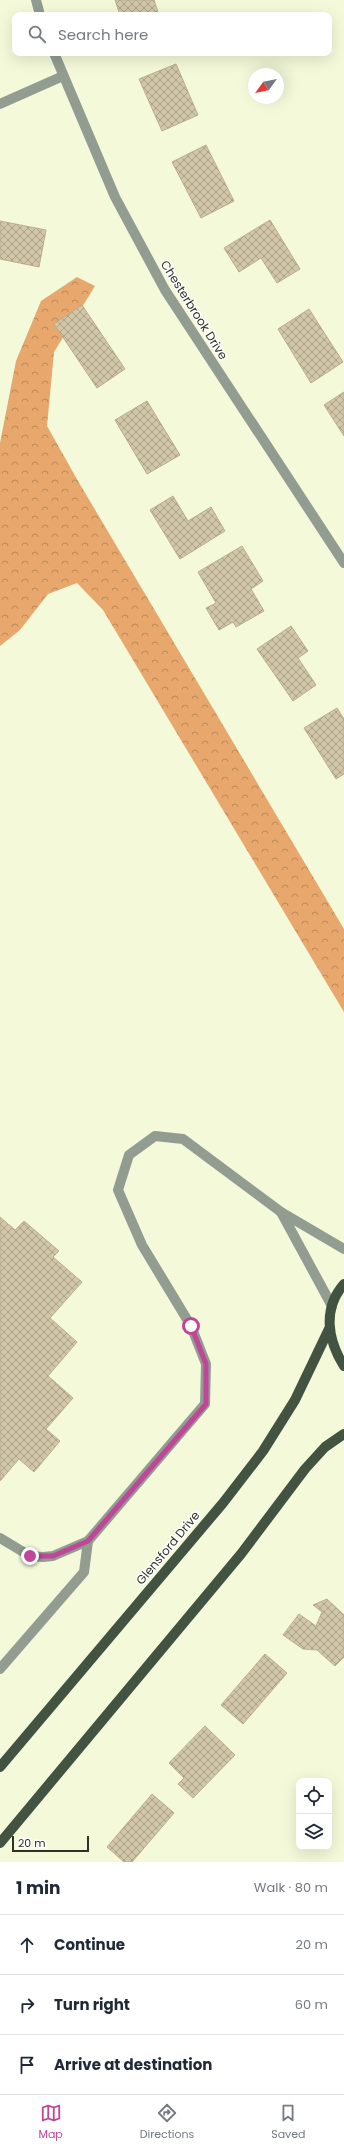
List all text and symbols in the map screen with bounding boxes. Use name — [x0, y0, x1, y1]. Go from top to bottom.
search box — [12, 12, 332, 56]
icon: search — [26, 23, 48, 45]
text: Search here — [58, 24, 148, 45]
north arrow — [248, 68, 284, 104]
street label: Chesterbrook Drive — [157, 257, 232, 363]
route start — [182, 1317, 200, 1335]
street label: Glensford Drive — [132, 1507, 203, 1588]
route end — [21, 1547, 39, 1565]
map controls — [296, 1778, 332, 1850]
button: locate — [296, 1778, 332, 1814]
button: layers — [296, 1814, 332, 1850]
scale bar — [12, 1834, 89, 1853]
text: 20 m — [18, 1835, 46, 1851]
text: 1 min — [16, 1876, 60, 1900]
text: Walk · 80 m — [254, 1878, 328, 1897]
icon: ahead — [16, 1934, 38, 1956]
text: Continue — [54, 1934, 125, 1955]
text: 20 m — [295, 1935, 328, 1954]
icon: right — [16, 1994, 38, 2016]
text: Turn right — [54, 1994, 130, 2015]
text: 60 m — [295, 1995, 328, 2014]
icon: arrive — [16, 2054, 38, 2076]
text: Arrive at destination — [54, 2054, 212, 2075]
tab: Map — [38, 2102, 63, 2143]
tab: Directions — [140, 2102, 194, 2143]
tab: Saved — [271, 2102, 306, 2143]

